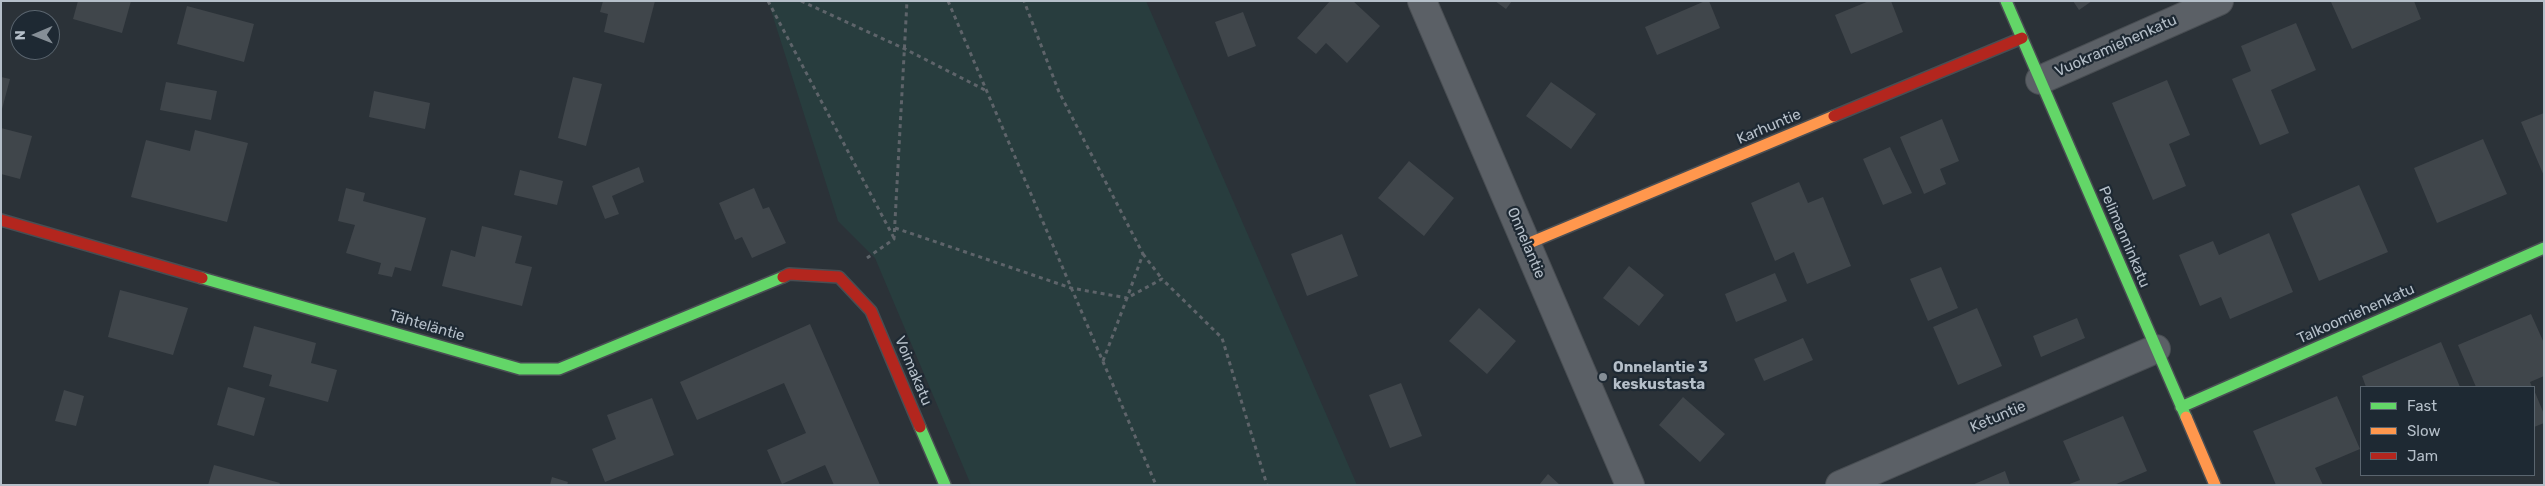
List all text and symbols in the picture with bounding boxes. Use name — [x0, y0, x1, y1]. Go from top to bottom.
north arrow — [10, 10, 60, 60]
street label: Vuokramiehenkatu — [2052, 11, 2180, 81]
text: N — [12, 30, 29, 40]
street label: Karhuntie — [1734, 105, 1804, 149]
street label: Pelimanninkatu — [2095, 184, 2153, 290]
street label: Onnelantie — [1503, 205, 1549, 281]
street label: Talkoomiehenkatu — [2295, 280, 2417, 348]
street label: Tähteläntie — [387, 307, 467, 345]
street label: Voimakatu — [890, 334, 936, 408]
place label: Onnelantie 3 keskustasta — [1613, 359, 1708, 394]
marker: Onnelantie 3 keskustasta — [1597, 371, 1609, 383]
legend — [2360, 386, 2535, 476]
street label: Ketuntie — [1967, 397, 2029, 437]
text: Fast — [2407, 397, 2437, 415]
text: Slow — [2407, 422, 2440, 440]
text: Jam — [2407, 447, 2438, 465]

